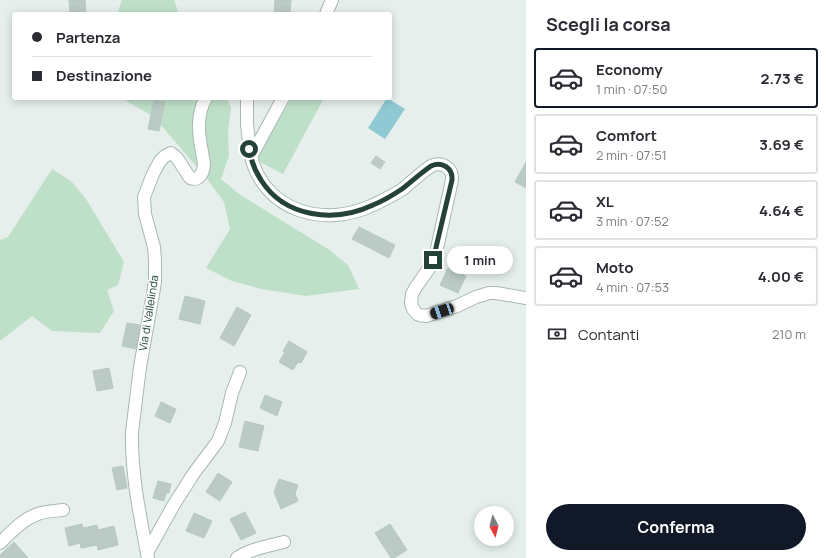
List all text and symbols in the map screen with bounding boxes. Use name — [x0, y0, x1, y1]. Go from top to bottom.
text: Scegli la corsa — [546, 12, 671, 36]
text: Partenza — [56, 27, 120, 48]
text: Economy — [596, 59, 663, 80]
icon: car — [548, 60, 584, 96]
text: Destinazione — [56, 65, 152, 86]
text: 2.73 € — [761, 68, 804, 89]
text: 1 min · 07:50 — [596, 80, 667, 98]
text: Comfort — [596, 125, 657, 146]
icon: car — [548, 126, 584, 162]
text: 3.69 € — [759, 134, 804, 155]
route start — [240, 140, 258, 158]
text: 2 min · 07:51 — [596, 146, 667, 164]
text: XL — [596, 191, 614, 212]
icon: car — [548, 192, 584, 228]
text: 4.64 € — [759, 200, 804, 221]
text: 3 min · 07:52 — [596, 212, 669, 230]
callout: 1 min — [447, 246, 513, 274]
route end — [424, 251, 442, 269]
text: 1 min — [464, 251, 496, 269]
text: Moto — [596, 257, 633, 278]
icon: car — [548, 258, 584, 294]
text: 4.00 € — [758, 266, 804, 287]
street label: Via di Vallelinda — [135, 274, 161, 352]
text: 4 min · 07:53 — [596, 278, 669, 296]
car — [429, 302, 455, 320]
icon: cash — [546, 323, 568, 345]
text: Contanti — [578, 324, 639, 345]
text: 210 m — [772, 325, 806, 343]
button: Conferma — [546, 504, 806, 550]
north arrow — [474, 506, 514, 546]
map controls — [474, 506, 514, 546]

